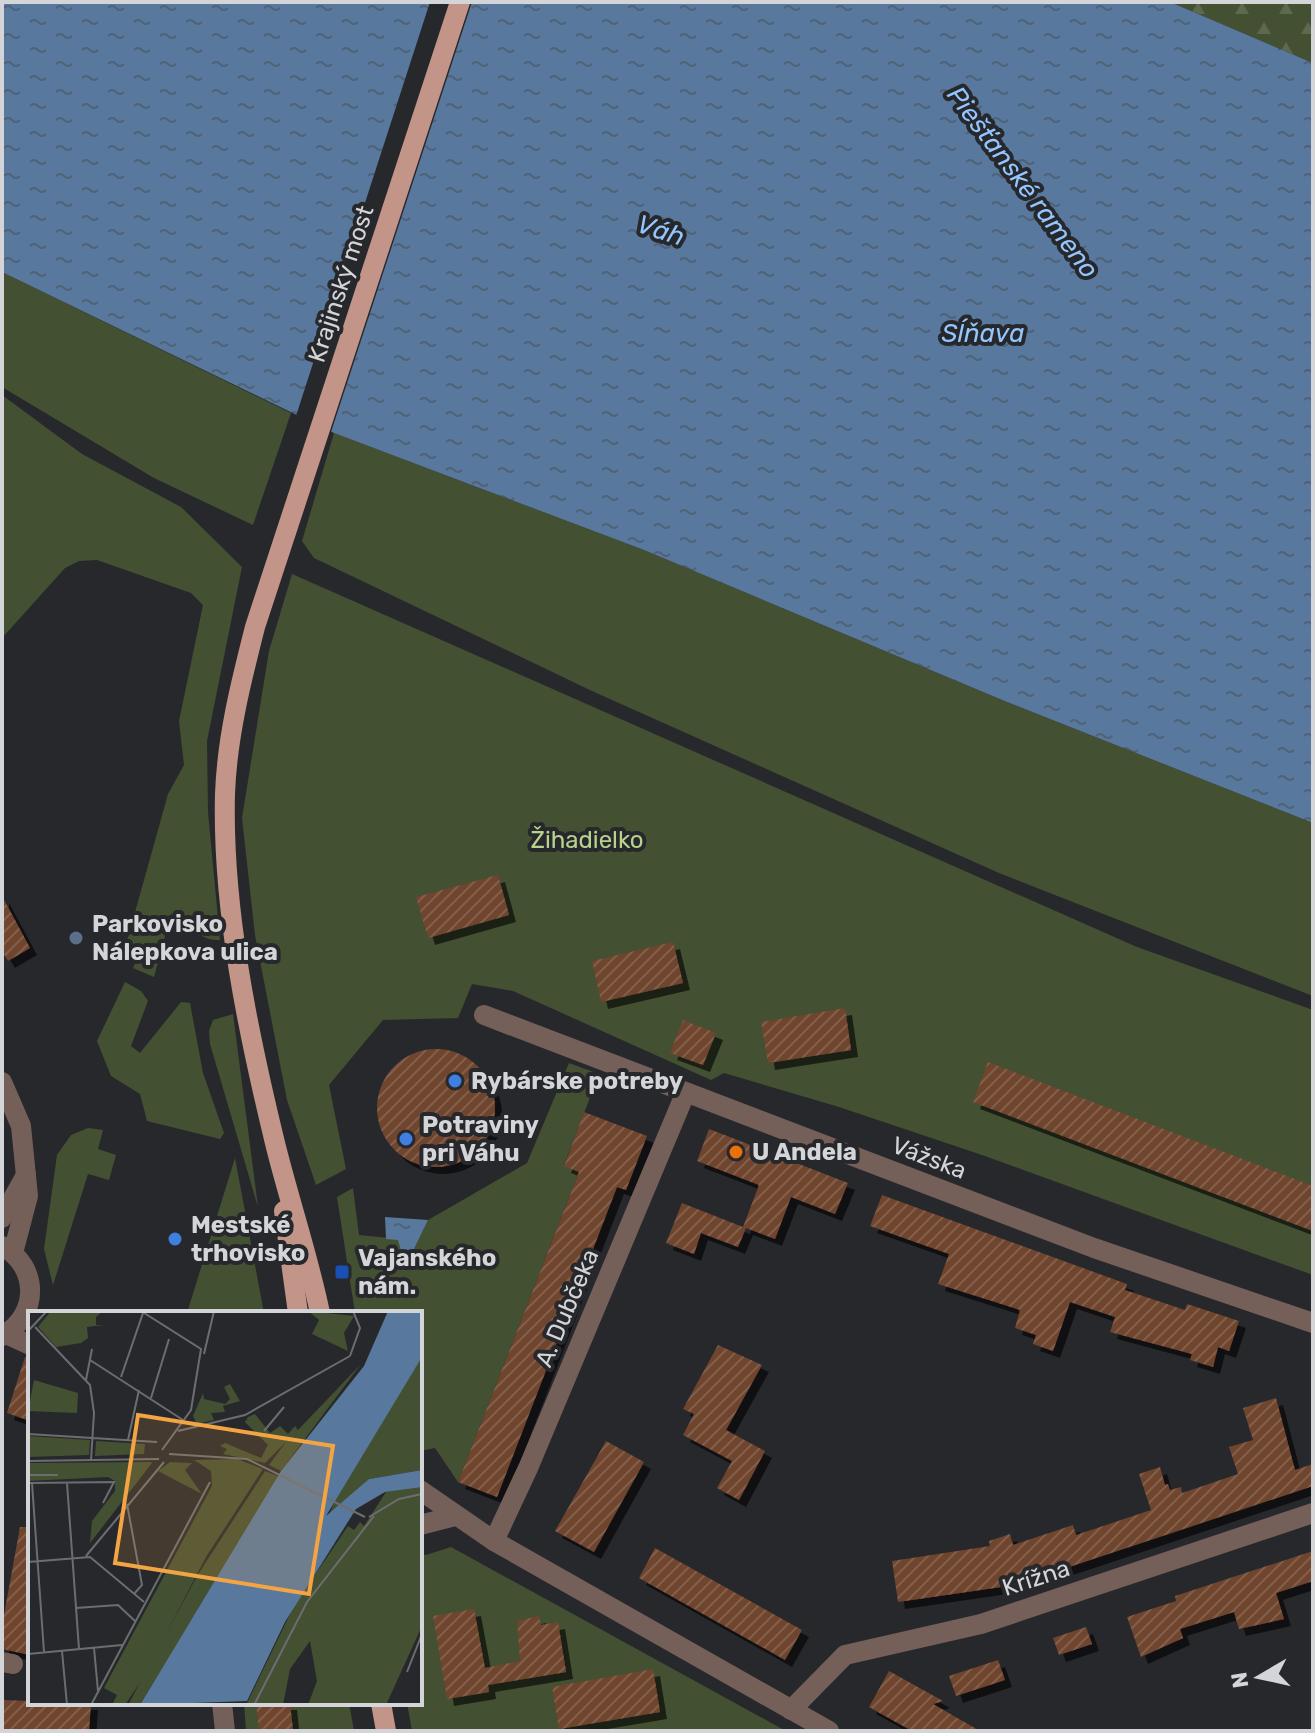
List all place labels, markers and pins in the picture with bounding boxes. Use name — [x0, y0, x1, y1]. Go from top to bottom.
place label: Parkovisko Nálepkova ulica — [92, 910, 278, 966]
marker: Parkovisko Nálepkova ulica — [67, 929, 85, 947]
place label: Rybárske potreby — [471, 1067, 683, 1095]
marker: Rybárske potreby — [446, 1072, 464, 1090]
place label: Potraviny pri Váhu — [422, 1111, 539, 1167]
marker: Potraviny pri Váhu — [397, 1130, 415, 1148]
place label: U Andela — [752, 1138, 857, 1166]
marker: U Andela — [727, 1143, 745, 1161]
place label: Mestské trhovisko — [191, 1211, 305, 1267]
marker: Mestské trhovisko — [166, 1230, 184, 1248]
place label: Vajanského nám. — [358, 1244, 496, 1300]
marker: Vajanského nám. — [333, 1263, 351, 1281]

